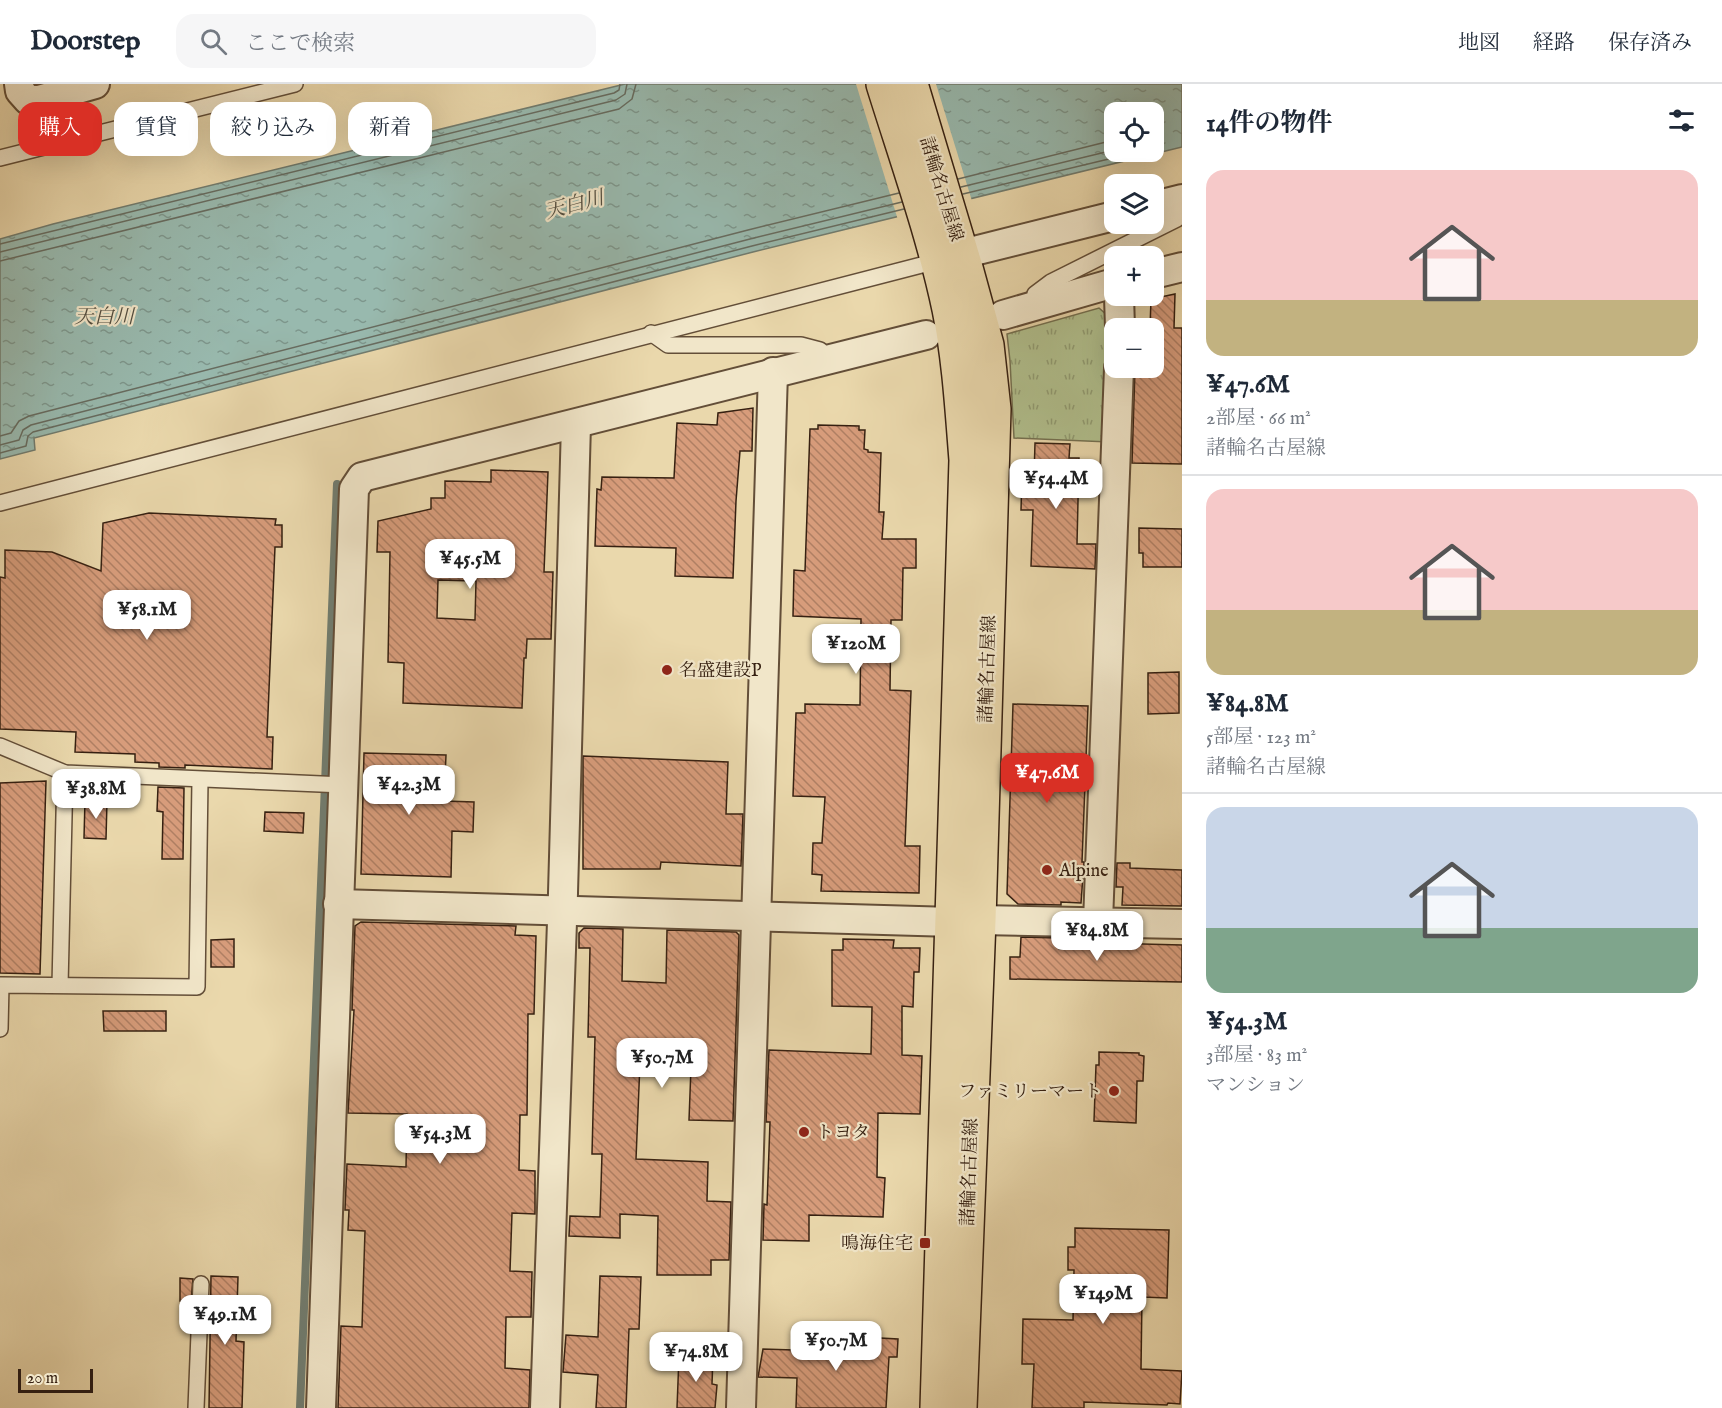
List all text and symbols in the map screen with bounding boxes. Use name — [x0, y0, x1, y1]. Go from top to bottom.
search box — [176, 14, 596, 68]
text: Doorstep — [30, 24, 140, 59]
icon: search — [197, 25, 230, 58]
text: ここで検索 — [245, 30, 355, 58]
text: 地図 — [1458, 30, 1500, 57]
text: 経路 — [1533, 30, 1575, 57]
text: 保存済み — [1608, 30, 1692, 57]
chip: 購入 — [18, 102, 102, 156]
chip: 賃貸 — [114, 102, 198, 156]
chip: 絞り込み — [210, 102, 336, 156]
chip: 新着 — [348, 102, 432, 156]
map controls — [1104, 102, 1164, 378]
button: locate — [1104, 102, 1164, 162]
icon: filters — [1665, 104, 1698, 137]
text: 14件の物件 — [1206, 107, 1332, 140]
street label: 諸輪名古屋線 — [914, 134, 967, 244]
button: layers — [1104, 174, 1164, 234]
water label: 天白川 — [542, 185, 609, 225]
icon: home — [1398, 209, 1506, 317]
button: + — [1104, 246, 1164, 306]
water label: 天白川 — [74, 305, 136, 330]
button: − — [1104, 318, 1164, 378]
text: ¥47.6M — [1206, 368, 1290, 401]
text: 2部屋 · 66 m² — [1206, 406, 1311, 431]
text: 諸輪名古屋線 — [1206, 436, 1326, 461]
pin: ¥54.4M — [1007, 459, 1105, 510]
text: ¥54.4M — [1023, 466, 1089, 491]
icon: home — [1398, 528, 1506, 636]
pin: ¥45.5M — [421, 539, 519, 590]
text: ¥45.5M — [439, 546, 501, 571]
pin: ¥58.1M — [98, 590, 196, 641]
text: ¥58.1M — [117, 597, 177, 622]
street label: 諸輪名古屋線 — [975, 615, 1002, 723]
pin: ¥120M — [814, 624, 898, 675]
text: ¥120M — [826, 631, 886, 656]
place label: 名盛建設P — [679, 660, 761, 683]
marker: 名盛建設P — [660, 663, 674, 677]
text: ¥84.8M — [1206, 687, 1289, 720]
text: 5部屋 · 123 m² — [1206, 725, 1316, 750]
pin: ¥47.6M — [998, 753, 1096, 804]
text: 諸輪名古屋線 — [1206, 755, 1326, 780]
text: ¥47.6M — [1015, 760, 1079, 785]
pin: ¥42.3M — [360, 765, 458, 816]
pin: ¥38.8M — [47, 769, 145, 820]
text: ¥42.3M — [377, 772, 441, 797]
text: ¥38.8M — [66, 776, 126, 801]
icon: home — [1398, 846, 1506, 954]
place label: Alpine — [1058, 860, 1108, 883]
marker: Alpine — [1040, 863, 1054, 877]
pin: ¥84.8M — [1048, 911, 1146, 962]
text: ¥84.8M — [1065, 918, 1129, 943]
text: ¥54.3M — [1206, 1005, 1287, 1038]
pin: ¥50.7M — [613, 1038, 711, 1089]
text: 3部屋 · 83 m² — [1206, 1043, 1307, 1068]
text: ¥50.7M — [631, 1045, 693, 1070]
text: マンション — [1206, 1073, 1305, 1098]
place label: ファミリーマート — [958, 1081, 1102, 1104]
marker: ファミリーマート — [1107, 1084, 1121, 1098]
pin: ¥54.3M — [391, 1114, 489, 1165]
street label: 諸輪名古屋線 — [957, 1118, 984, 1226]
text: ¥54.3M — [409, 1121, 471, 1146]
place label: トヨタ — [816, 1122, 870, 1145]
marker: トヨタ — [797, 1125, 811, 1139]
place label: 鳴海住宅 — [841, 1233, 913, 1256]
marker: 鳴海住宅 — [918, 1236, 932, 1250]
pin: ¥149M — [1061, 1274, 1145, 1325]
text: ¥149M — [1073, 1281, 1133, 1306]
pin: ¥49.1M — [176, 1295, 274, 1346]
text: ¥49.1M — [193, 1302, 257, 1327]
pin: ¥50.7M — [787, 1321, 885, 1372]
text: ¥50.7M — [805, 1328, 867, 1353]
pin: ¥74.8M — [647, 1332, 745, 1383]
text: ¥74.8M — [663, 1339, 729, 1364]
scale bar — [18, 1366, 93, 1394]
text: 20 m — [27, 1369, 58, 1389]

